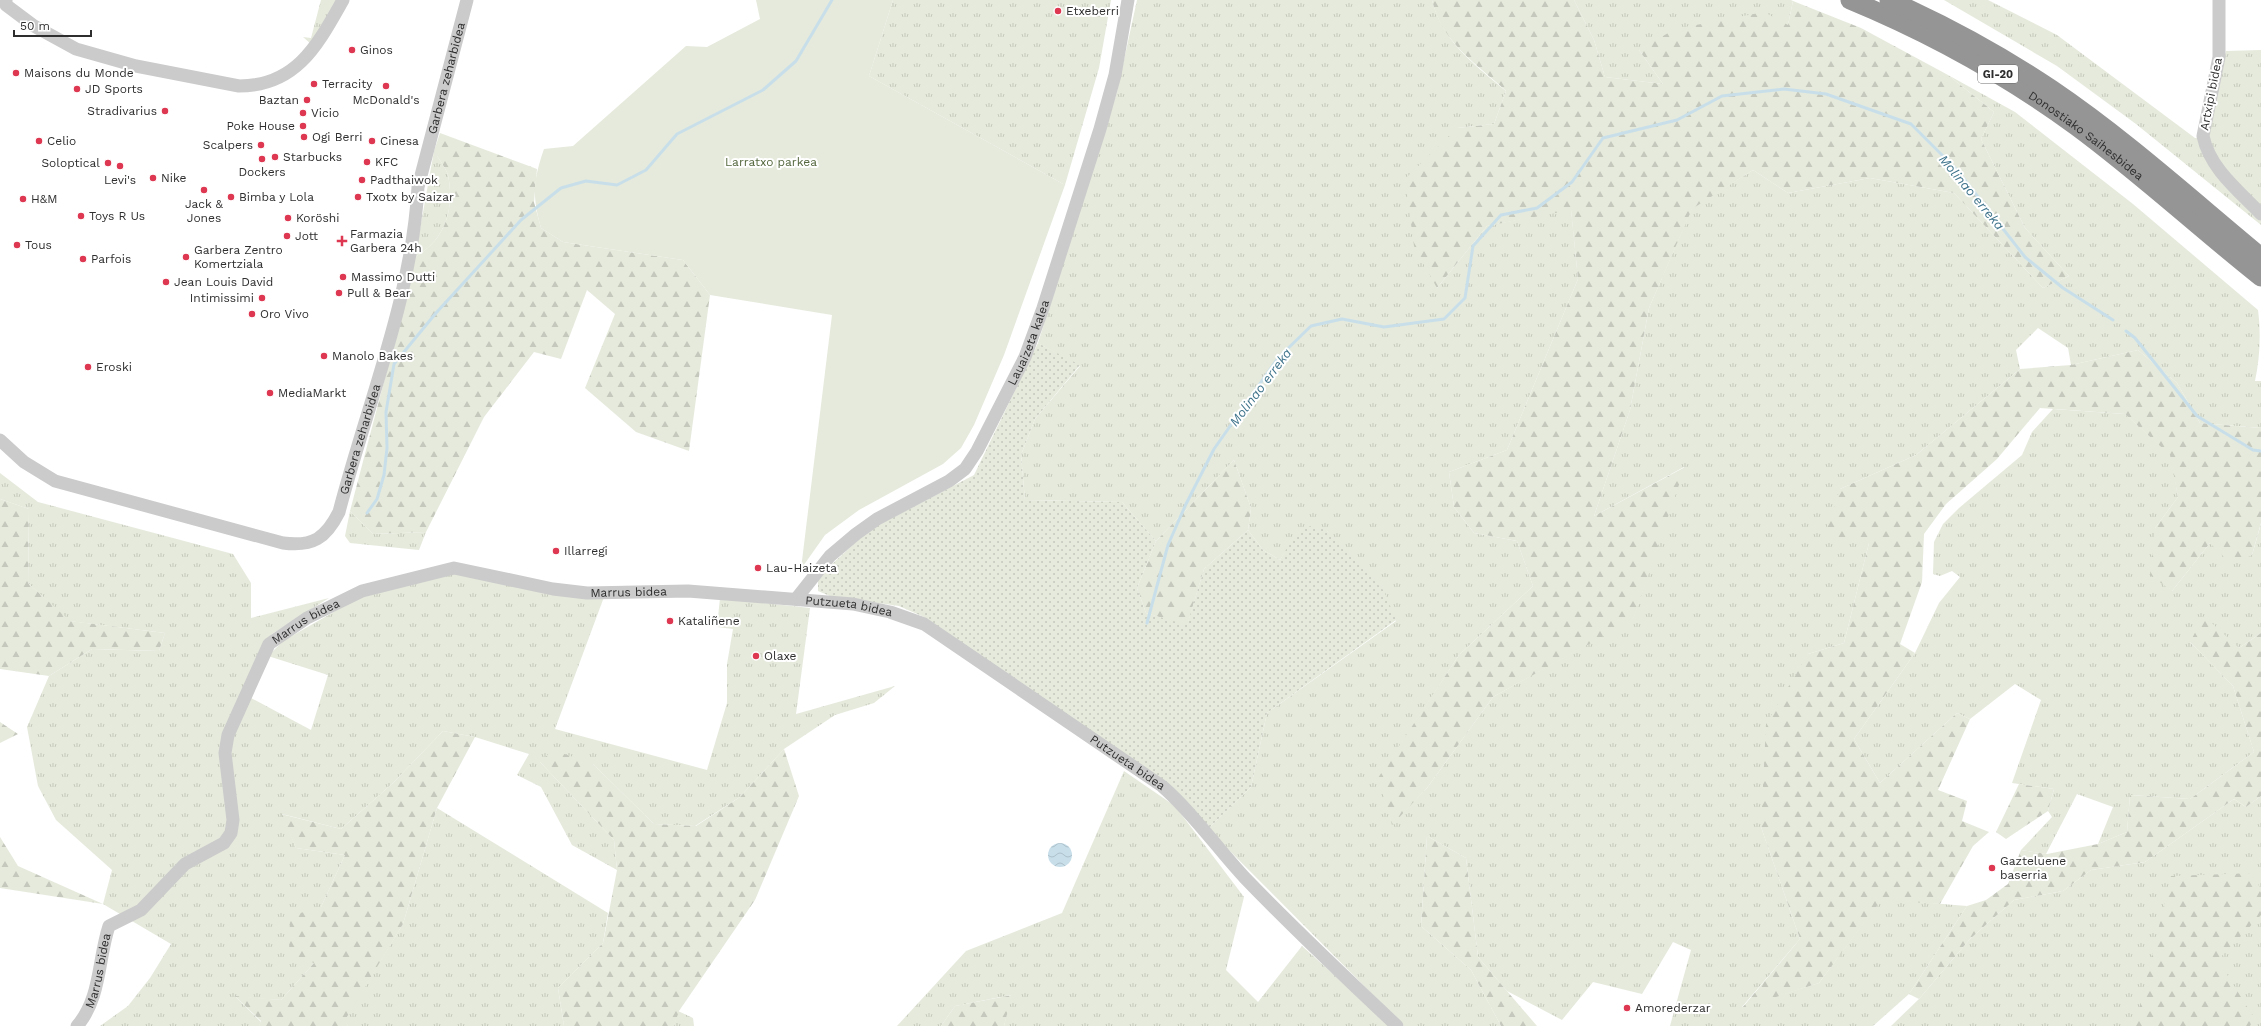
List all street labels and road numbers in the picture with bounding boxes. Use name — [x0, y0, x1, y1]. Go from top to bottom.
street label: Garbera zeharbidea — [425, 21, 468, 135]
street label: Artxipi bidea — [2197, 56, 2225, 132]
road number: GI-20 — [1978, 65, 2018, 83]
street label: Donostiako Saihesbidea — [2026, 88, 2146, 183]
street label: Lauaizeta kalea — [1005, 298, 1052, 388]
street label: Garbera zeharbidea — [337, 382, 383, 496]
street label: Marrus bidea — [590, 584, 667, 600]
street label: Putzueta bidea — [805, 593, 894, 619]
street label: Marrus bidea — [269, 596, 342, 647]
street label: Putzueta bidea — [1087, 732, 1168, 793]
street label: Marrus bidea — [82, 932, 114, 1010]

